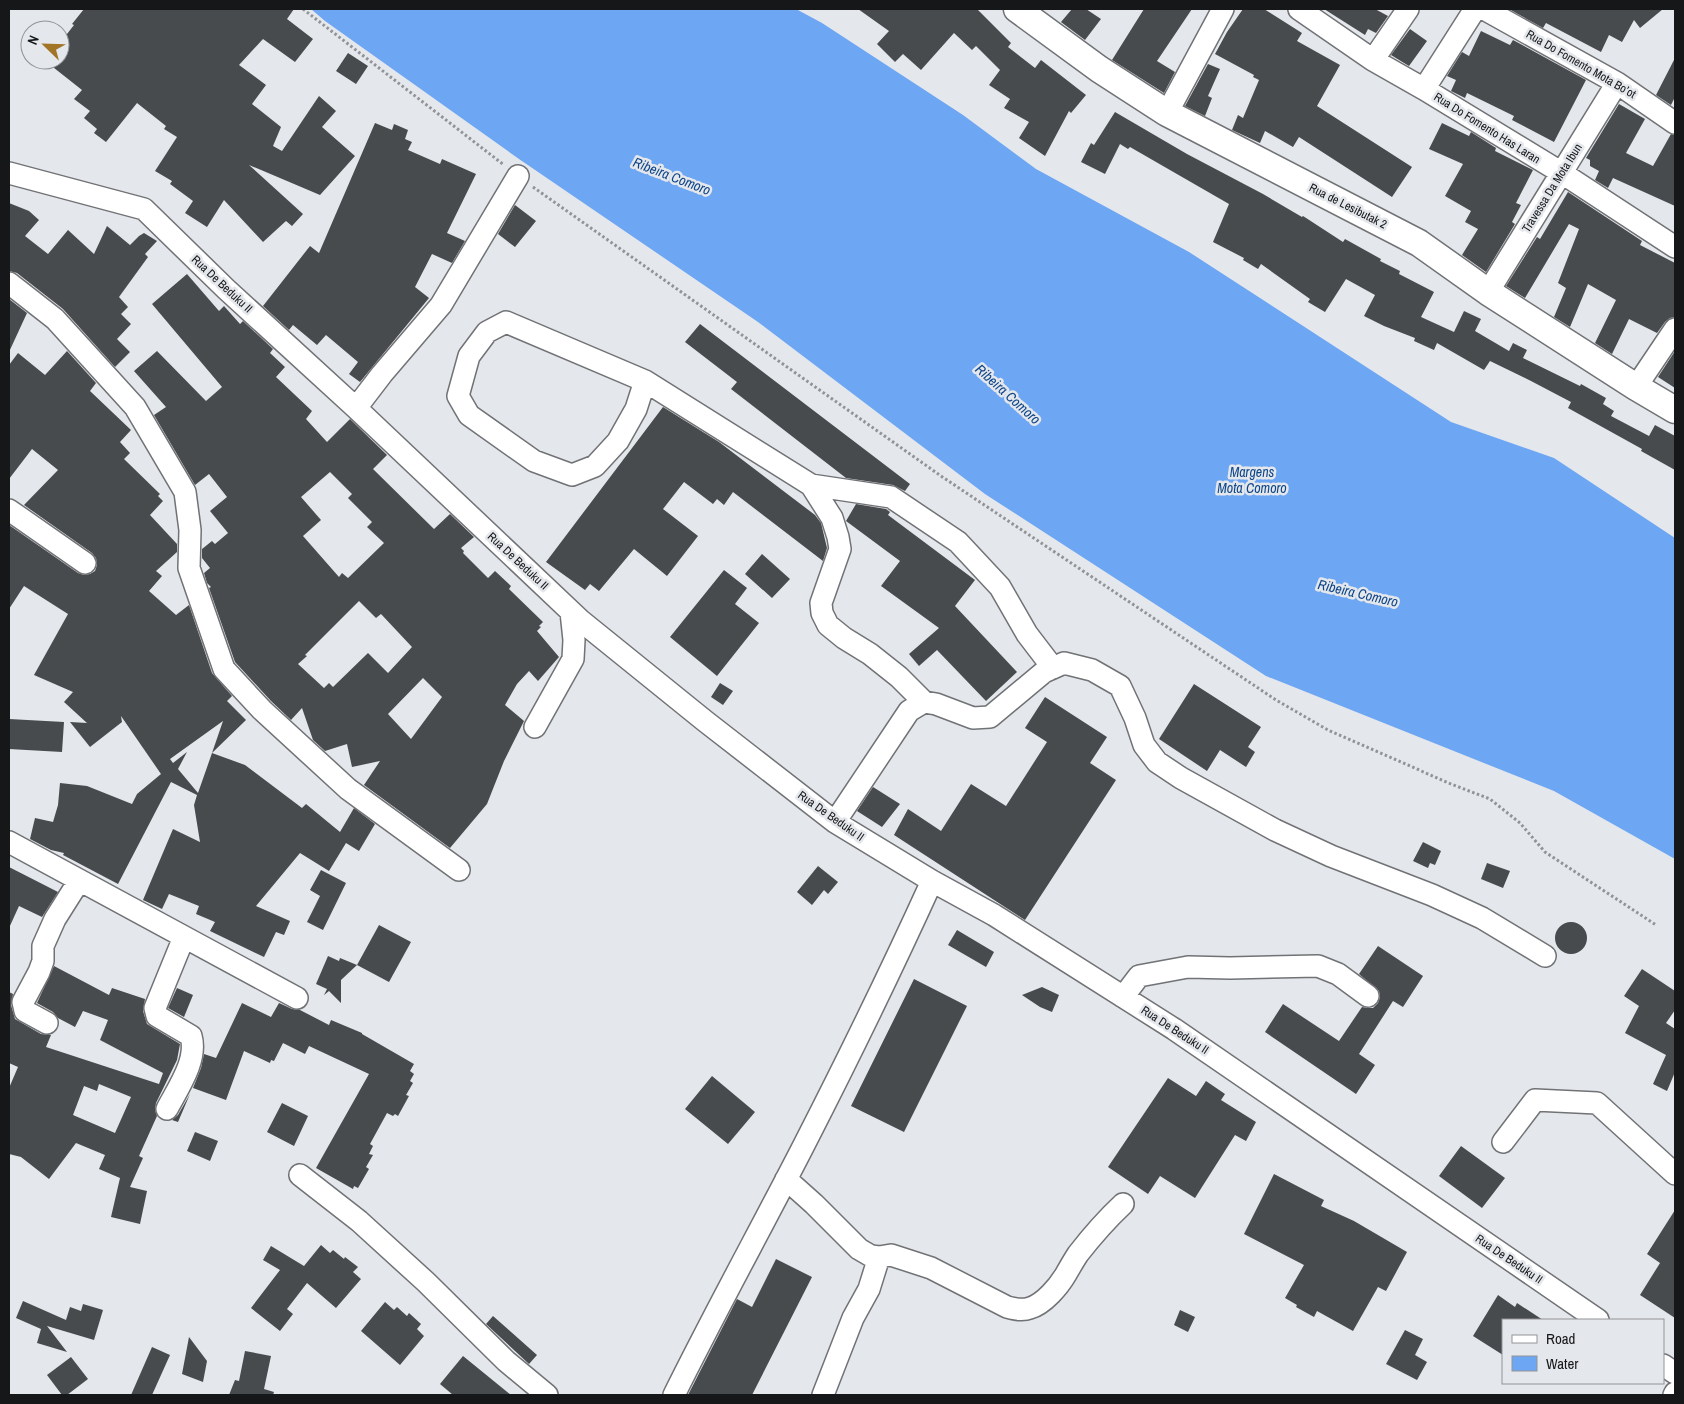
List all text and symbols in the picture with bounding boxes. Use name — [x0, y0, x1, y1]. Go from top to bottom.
north arrow — [20, 20, 70, 70]
street label: Rua Do Fomento Mota Bo’ot — [1523, 26, 1639, 102]
text: N — [23, 33, 43, 47]
street label: Rua Do Fomento Has Laran — [1431, 89, 1543, 167]
street label: Travessa Da Mota Ibun — [1518, 141, 1586, 235]
water label: Ribeira Comoro — [631, 153, 713, 199]
street label: Rua de Lesibutak 2 — [1306, 179, 1390, 233]
street label: Rua De Beduku II — [188, 252, 256, 316]
water label: Ribeira Comoro — [972, 360, 1044, 428]
water label: Margens Mota Comoro — [1217, 463, 1287, 497]
street label: Rua De Beduku II — [484, 529, 552, 593]
water label: Ribeira Comoro — [1316, 575, 1400, 611]
street label: Rua De Beduku II — [795, 787, 867, 845]
street label: Rua De Beduku II — [1138, 1002, 1212, 1058]
street label: Rua De Beduku II — [1472, 1231, 1546, 1287]
legend — [1502, 1319, 1664, 1384]
text: Road — [1546, 1328, 1575, 1349]
text: Water — [1546, 1353, 1578, 1374]

